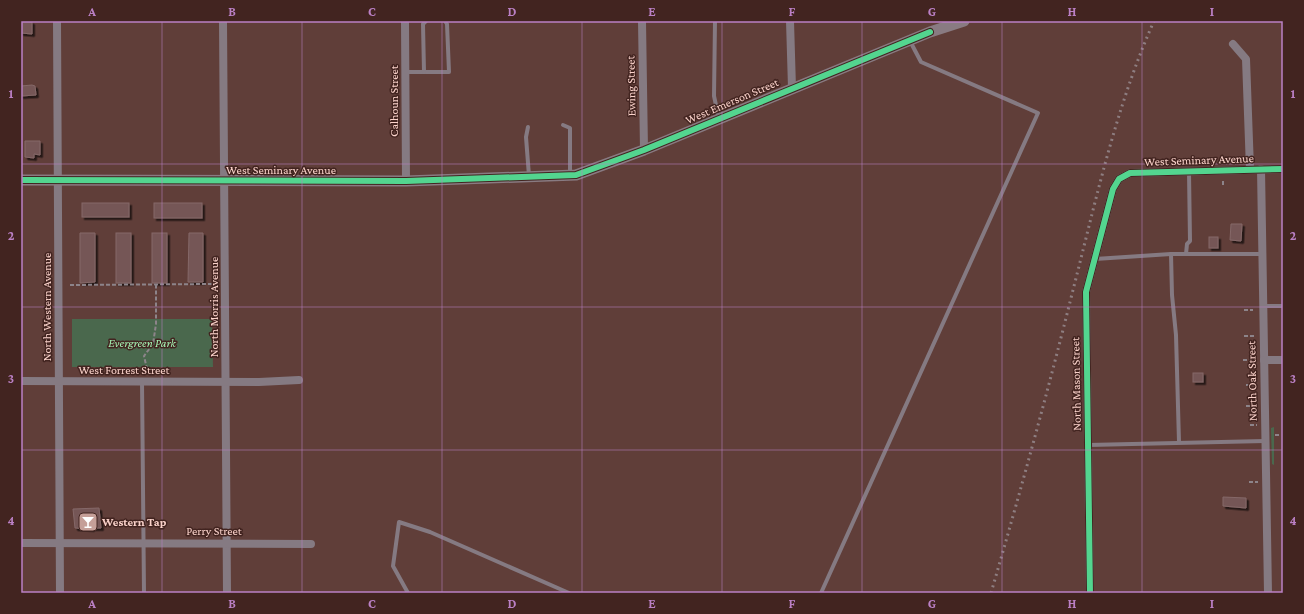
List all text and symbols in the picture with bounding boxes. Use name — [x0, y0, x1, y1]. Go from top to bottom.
text: A — [87, 4, 96, 19]
text: B — [228, 4, 236, 19]
text: C — [368, 4, 376, 19]
text: D — [508, 4, 517, 19]
text: E — [648, 4, 656, 19]
text: F — [789, 4, 796, 19]
text: G — [928, 4, 936, 19]
text: H — [1068, 4, 1077, 19]
text: I — [1210, 4, 1214, 19]
street label: Ewing Street — [623, 54, 639, 117]
street label: Calhoun Street — [387, 64, 401, 137]
street label: West Emerson Street — [683, 75, 782, 127]
text: 1 — [9, 86, 14, 101]
text: 1 — [1291, 86, 1296, 101]
street label: West Seminary Avenue — [1144, 151, 1254, 169]
street label: West Seminary Avenue — [226, 163, 336, 177]
text: 2 — [8, 228, 15, 243]
text: 2 — [1290, 228, 1297, 243]
street label: North Western Avenue — [40, 253, 54, 361]
street label: North Morris Avenue — [207, 257, 221, 357]
park label: Evergreen Park — [108, 336, 176, 350]
street label: North Mason Street — [1068, 336, 1084, 431]
street label: North Oak Street — [1244, 340, 1260, 421]
street label: West Forrest Street — [79, 363, 170, 377]
text: 3 — [8, 371, 14, 386]
text: 3 — [1290, 371, 1296, 386]
bar icon: Western Tap — [77, 511, 99, 533]
text: 4 — [7, 513, 15, 528]
text: 4 — [1289, 513, 1297, 528]
place label: Western Tap — [101, 515, 167, 529]
street label: Perry Street — [186, 524, 243, 538]
text: A — [87, 596, 96, 611]
text: B — [228, 596, 236, 611]
text: C — [368, 596, 376, 611]
text: D — [508, 596, 517, 611]
text: E — [648, 596, 656, 611]
text: F — [789, 596, 796, 611]
text: G — [928, 596, 936, 611]
text: H — [1068, 596, 1077, 611]
text: I — [1210, 596, 1214, 611]

